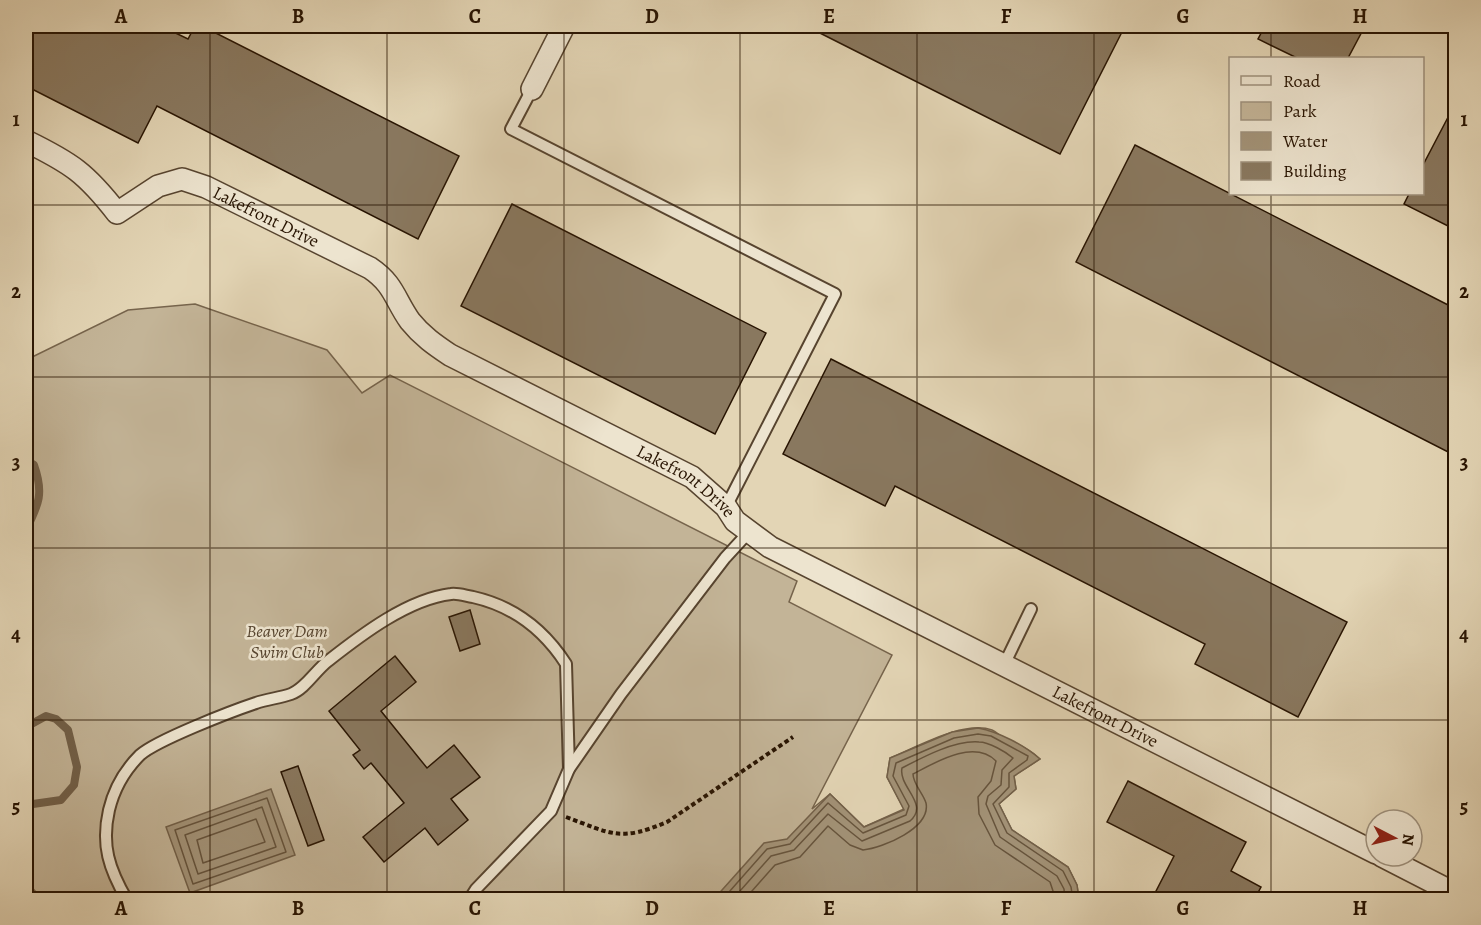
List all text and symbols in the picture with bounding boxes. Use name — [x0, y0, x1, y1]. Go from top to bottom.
text: A — [114, 3, 128, 30]
text: B — [292, 3, 304, 30]
text: C — [469, 3, 481, 30]
text: D — [645, 3, 659, 30]
text: E — [823, 3, 835, 30]
text: F — [1001, 3, 1012, 30]
text: G — [1176, 3, 1190, 30]
text: H — [1353, 3, 1368, 30]
legend — [1229, 57, 1424, 195]
text: Road — [1283, 69, 1321, 93]
text: Park — [1283, 99, 1317, 123]
text: 1 — [12, 106, 20, 133]
text: 1 — [1460, 106, 1468, 133]
text: Water — [1282, 129, 1328, 153]
text: Building — [1283, 159, 1347, 183]
street label: Lakefront Drive — [209, 180, 323, 253]
text: 2 — [11, 278, 21, 305]
text: 2 — [1459, 278, 1469, 305]
street label: Lakefront Drive — [633, 439, 741, 522]
text: 3 — [12, 449, 20, 476]
text: 3 — [1460, 449, 1468, 476]
park label: Beaver Dam Swim Club — [246, 619, 328, 664]
text: 4 — [11, 621, 21, 648]
text: 4 — [1459, 621, 1469, 648]
street label: Lakefront Drive — [1048, 680, 1162, 753]
text: 5 — [12, 793, 20, 820]
text: 5 — [1460, 793, 1468, 820]
north arrow — [1364, 808, 1424, 868]
text: N — [1396, 833, 1420, 847]
text: A — [114, 895, 128, 922]
text: B — [292, 895, 304, 922]
text: C — [469, 895, 481, 922]
text: D — [645, 895, 659, 922]
text: E — [823, 895, 835, 922]
text: F — [1001, 895, 1012, 922]
text: G — [1176, 895, 1190, 922]
text: H — [1353, 895, 1368, 922]

